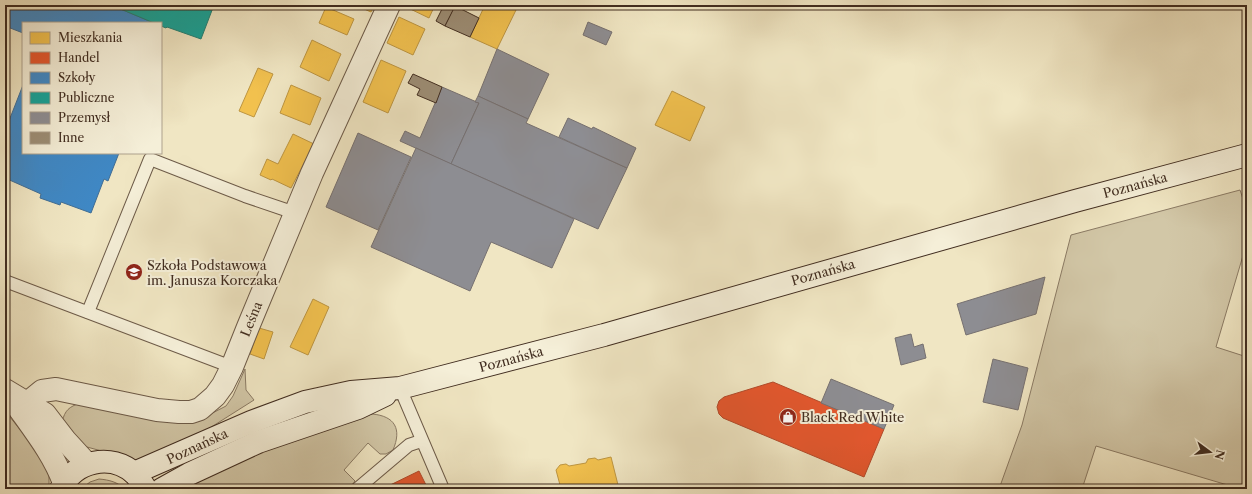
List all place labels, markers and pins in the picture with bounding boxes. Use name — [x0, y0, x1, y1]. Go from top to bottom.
place label: Szkoła Podstawowa im. Janusza Korczaka — [147, 257, 277, 288]
school or university icon: Szkoła Podstawowa im. Janusza Korczaka — [124, 262, 144, 282]
shop icon: Black Red White — [778, 407, 798, 427]
place label: Black Red White — [801, 409, 904, 425]

